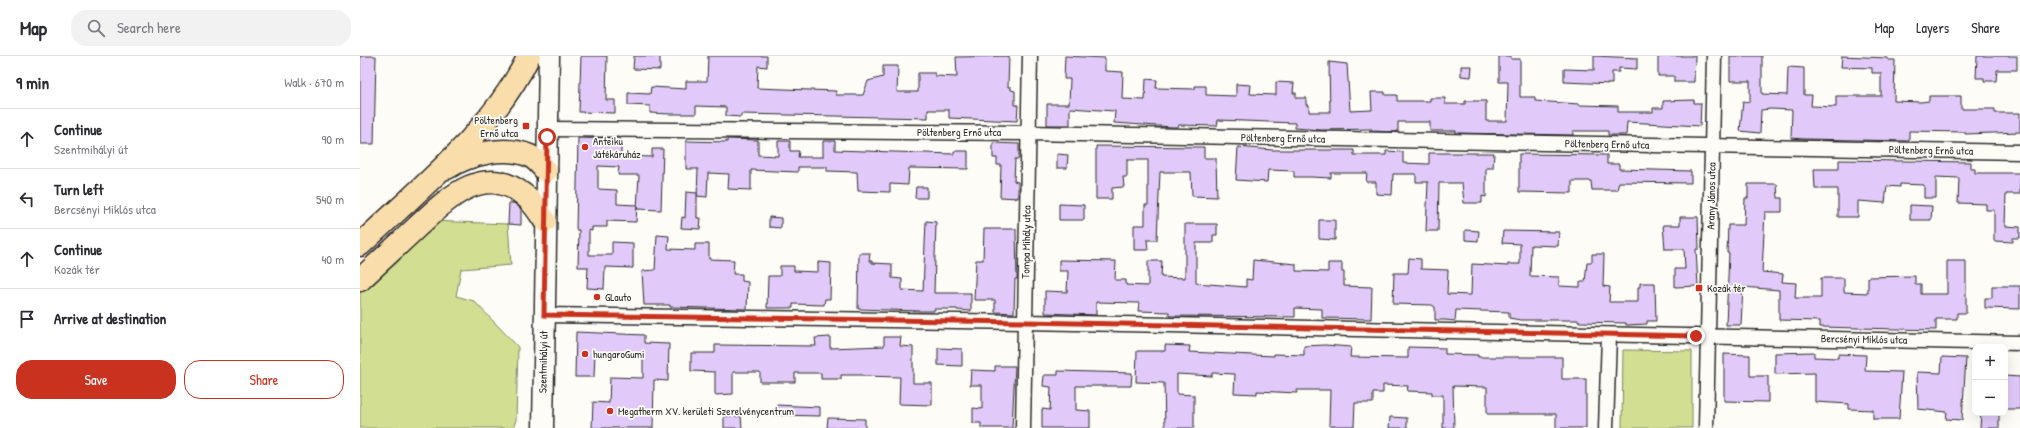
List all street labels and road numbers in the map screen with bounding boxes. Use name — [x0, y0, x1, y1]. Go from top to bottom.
street label: Pöltenberg Ernő utca — [917, 125, 1002, 139]
street label: Pöltenberg Ernő utca — [1241, 130, 1326, 146]
street label: Pöltenberg Ernő utca — [1565, 136, 1650, 152]
street label: Pöltenberg Ernő utca — [1889, 142, 1974, 158]
street label: Arany János utca — [1703, 162, 1719, 230]
street label: Tompa Mihály utca — [1018, 204, 1034, 279]
street label: Szentmihályi út — [535, 330, 551, 393]
street label: Bercsényi Miklós utca — [1821, 331, 1908, 347]

